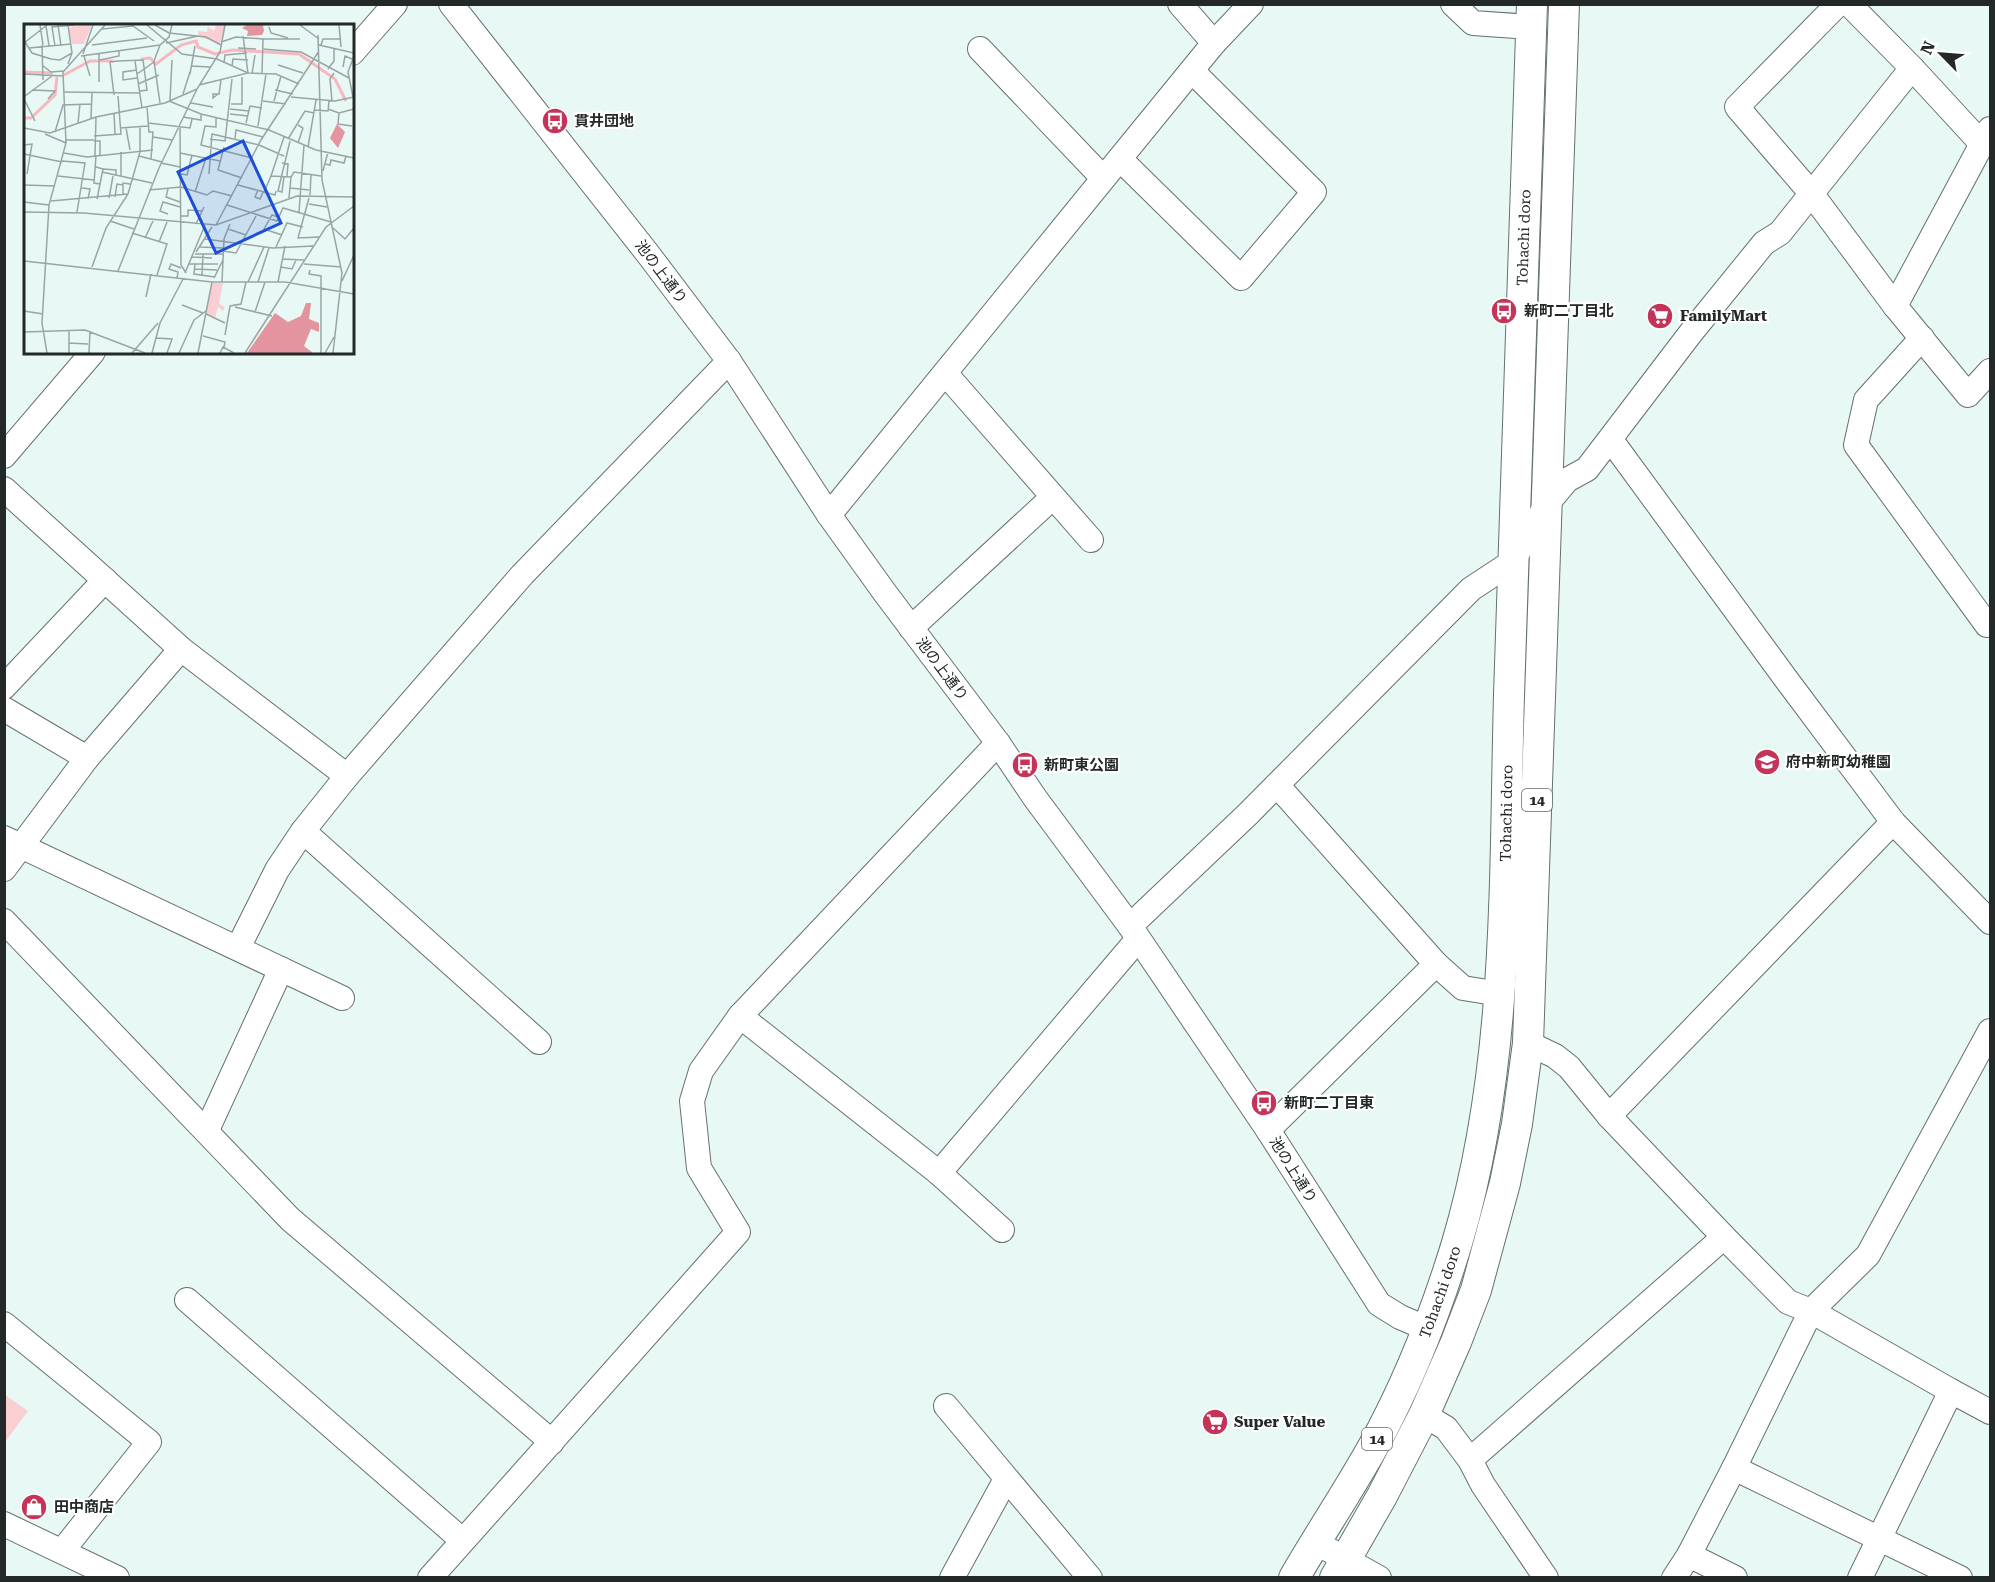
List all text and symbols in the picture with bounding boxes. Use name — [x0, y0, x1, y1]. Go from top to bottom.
inset map — [24, 24, 354, 354]
north arrow — [1911, 24, 1971, 84]
text: N — [1917, 38, 1939, 57]
bus stop icon: 貫井団地 — [540, 106, 570, 136]
place label: 貫井団地 — [574, 112, 634, 130]
street label: Tohachi doro — [1513, 189, 1535, 286]
street label: 池の上通り — [631, 237, 691, 307]
bus stop icon: 新町二丁目北 — [1489, 296, 1519, 326]
supermarket icon: FamilyMart — [1645, 301, 1675, 331]
place label: 新町二丁目北 — [1524, 302, 1614, 320]
place label: FamilyMart — [1680, 307, 1767, 325]
street label: 池の上通り — [912, 634, 972, 704]
school or university icon: 府中新町幼稚園 — [1752, 747, 1782, 777]
bus stop icon: 新町東公園 — [1010, 750, 1040, 780]
place label: 府中新町幼稚園 — [1786, 753, 1891, 771]
place label: 新町東公園 — [1044, 756, 1119, 774]
street label: Tohachi doro — [1497, 765, 1516, 862]
road number: 14 — [1522, 789, 1552, 811]
bus stop icon: 新町二丁目東 — [1249, 1088, 1279, 1118]
place label: 新町二丁目東 — [1284, 1094, 1374, 1112]
street label: 池の上通り — [1265, 1133, 1321, 1207]
street label: Tohachi doro — [1416, 1244, 1465, 1341]
supermarket icon: Super Value — [1200, 1407, 1230, 1437]
place label: Super Value — [1234, 1413, 1325, 1431]
road number: 14 — [1362, 1428, 1392, 1450]
shop icon: 田中商店 — [19, 1492, 49, 1522]
place label: 田中商店 — [54, 1498, 114, 1516]

